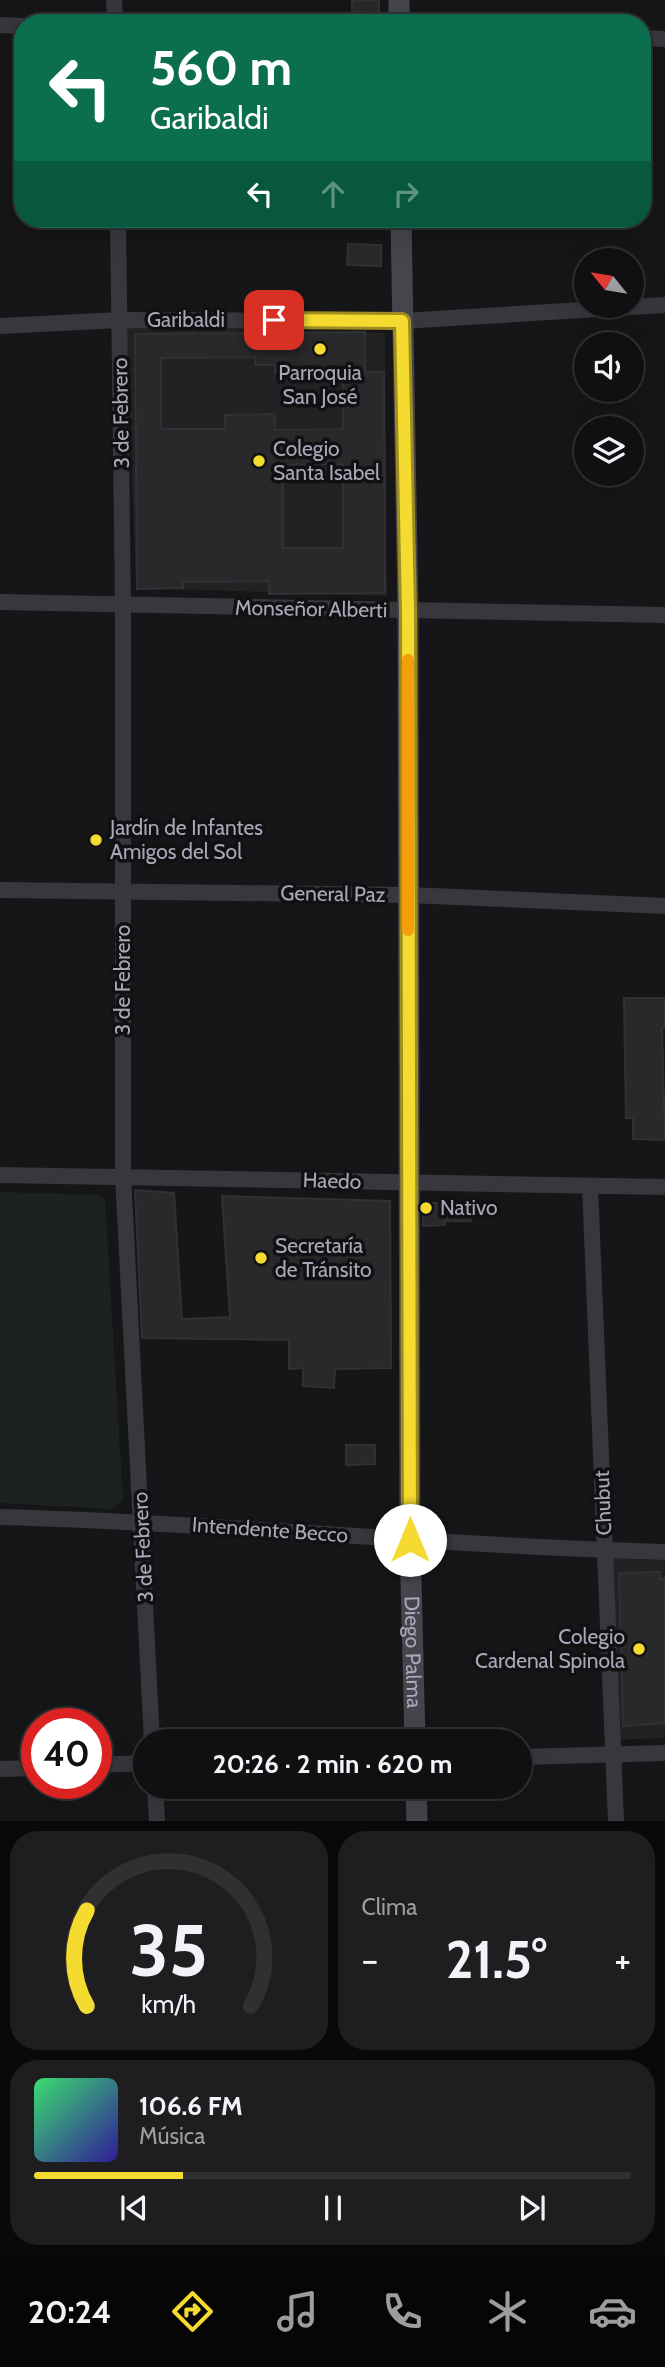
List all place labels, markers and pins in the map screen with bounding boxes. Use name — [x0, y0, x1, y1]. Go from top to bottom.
pin — [244, 290, 304, 350]
marker: Parroquia San José — [312, 341, 328, 357]
place label: Parroquia San José — [278, 360, 362, 409]
place label: Colegio Santa Isabel — [273, 436, 380, 485]
marker: Colegio Santa Isabel — [251, 453, 267, 469]
place label: Jardín de Infantes Amigos del Sol — [109, 815, 263, 864]
marker: Jardín de Infantes Amigos del Sol — [88, 832, 104, 848]
place label: Nativo — [440, 1195, 498, 1220]
marker: Nativo — [418, 1200, 434, 1216]
place label: Secretaría de Tránsito — [275, 1233, 371, 1282]
marker: Secretaría de Tránsito — [253, 1250, 269, 1266]
place label: Colegio Cardenal Spinola — [475, 1624, 625, 1673]
marker: Colegio Cardenal Spinola — [631, 1641, 647, 1657]

